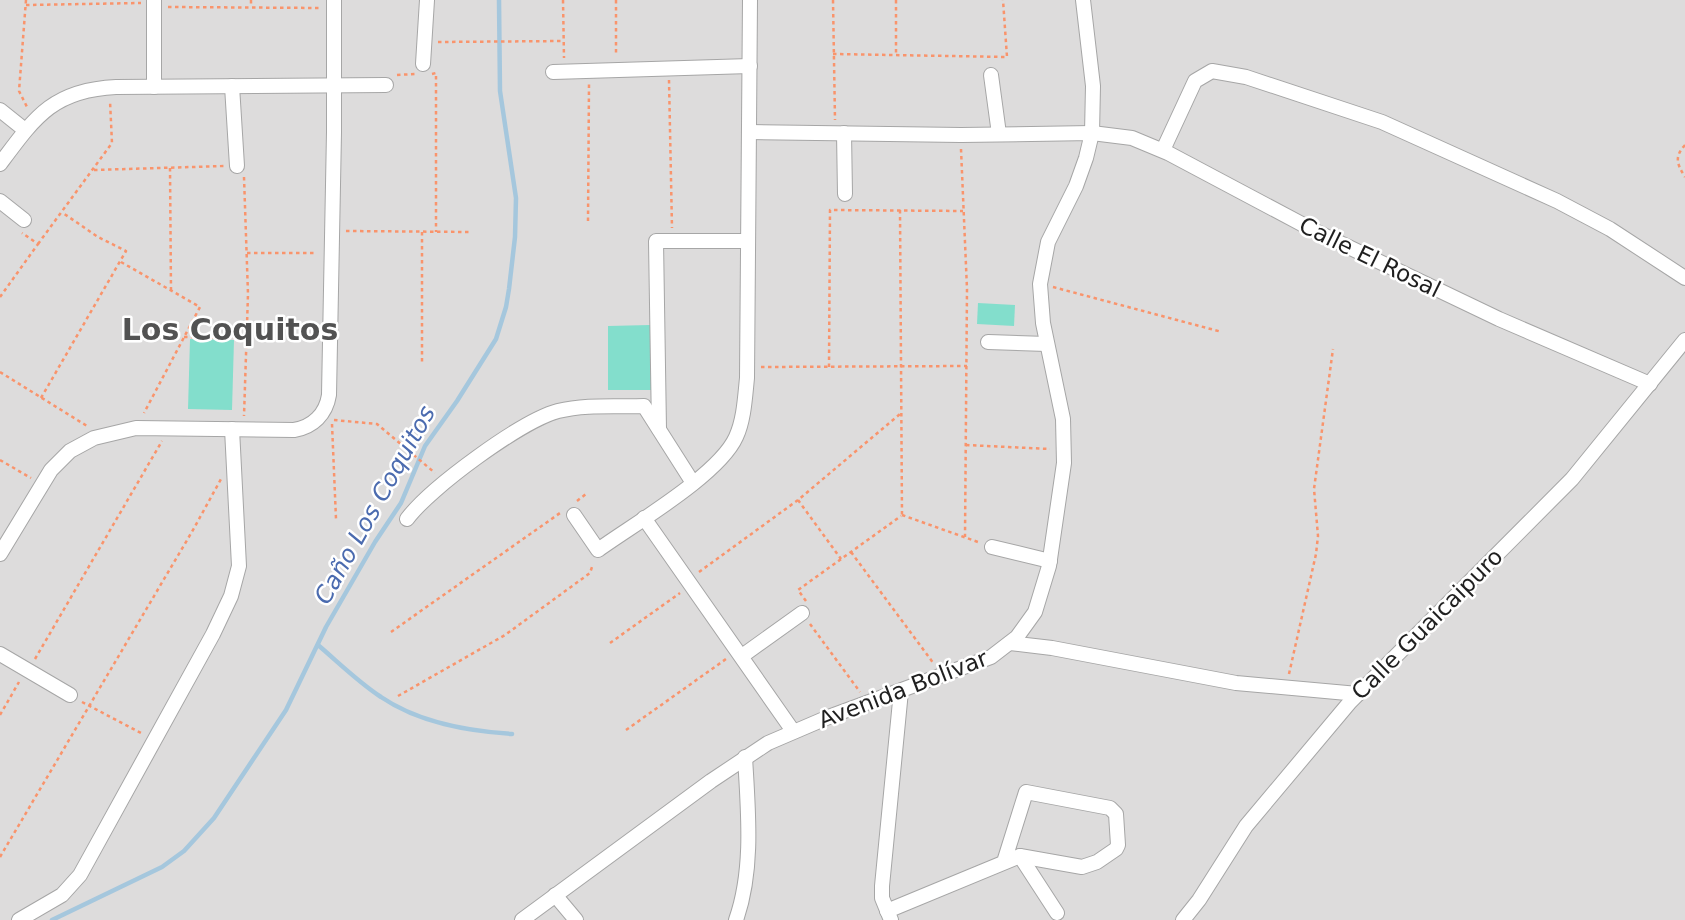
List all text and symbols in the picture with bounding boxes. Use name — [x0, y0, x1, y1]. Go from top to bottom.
street label: Calle El Rosal — [1295, 212, 1445, 302]
district label: Los Coquitos — [122, 312, 338, 347]
water label: Caño Los Coquitos — [309, 401, 441, 609]
street label: Calle Guaicaipuro — [1346, 543, 1508, 705]
street label: Avenida Bolívar — [815, 645, 992, 733]

